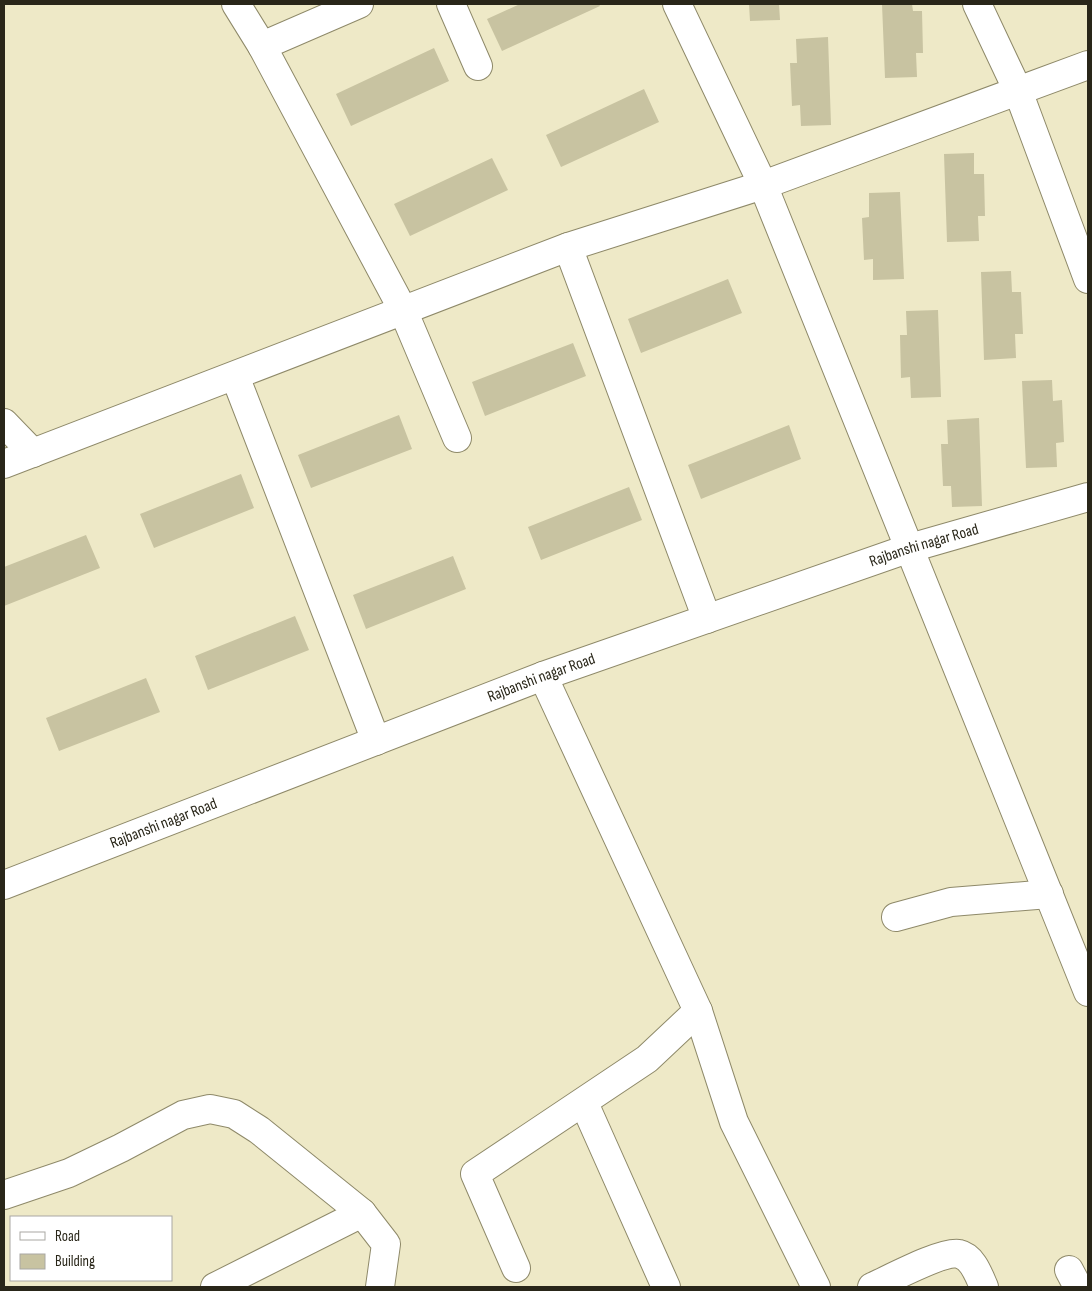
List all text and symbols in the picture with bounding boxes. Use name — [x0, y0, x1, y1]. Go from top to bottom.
street label: Rajbanshi nagar Road — [867, 519, 981, 571]
street label: Rajbanshi nagar Road — [485, 649, 598, 706]
street label: Rajbanshi nagar Road — [107, 794, 220, 853]
legend — [10, 1216, 172, 1281]
text: Road — [55, 1227, 80, 1246]
text: Building — [55, 1252, 95, 1271]

